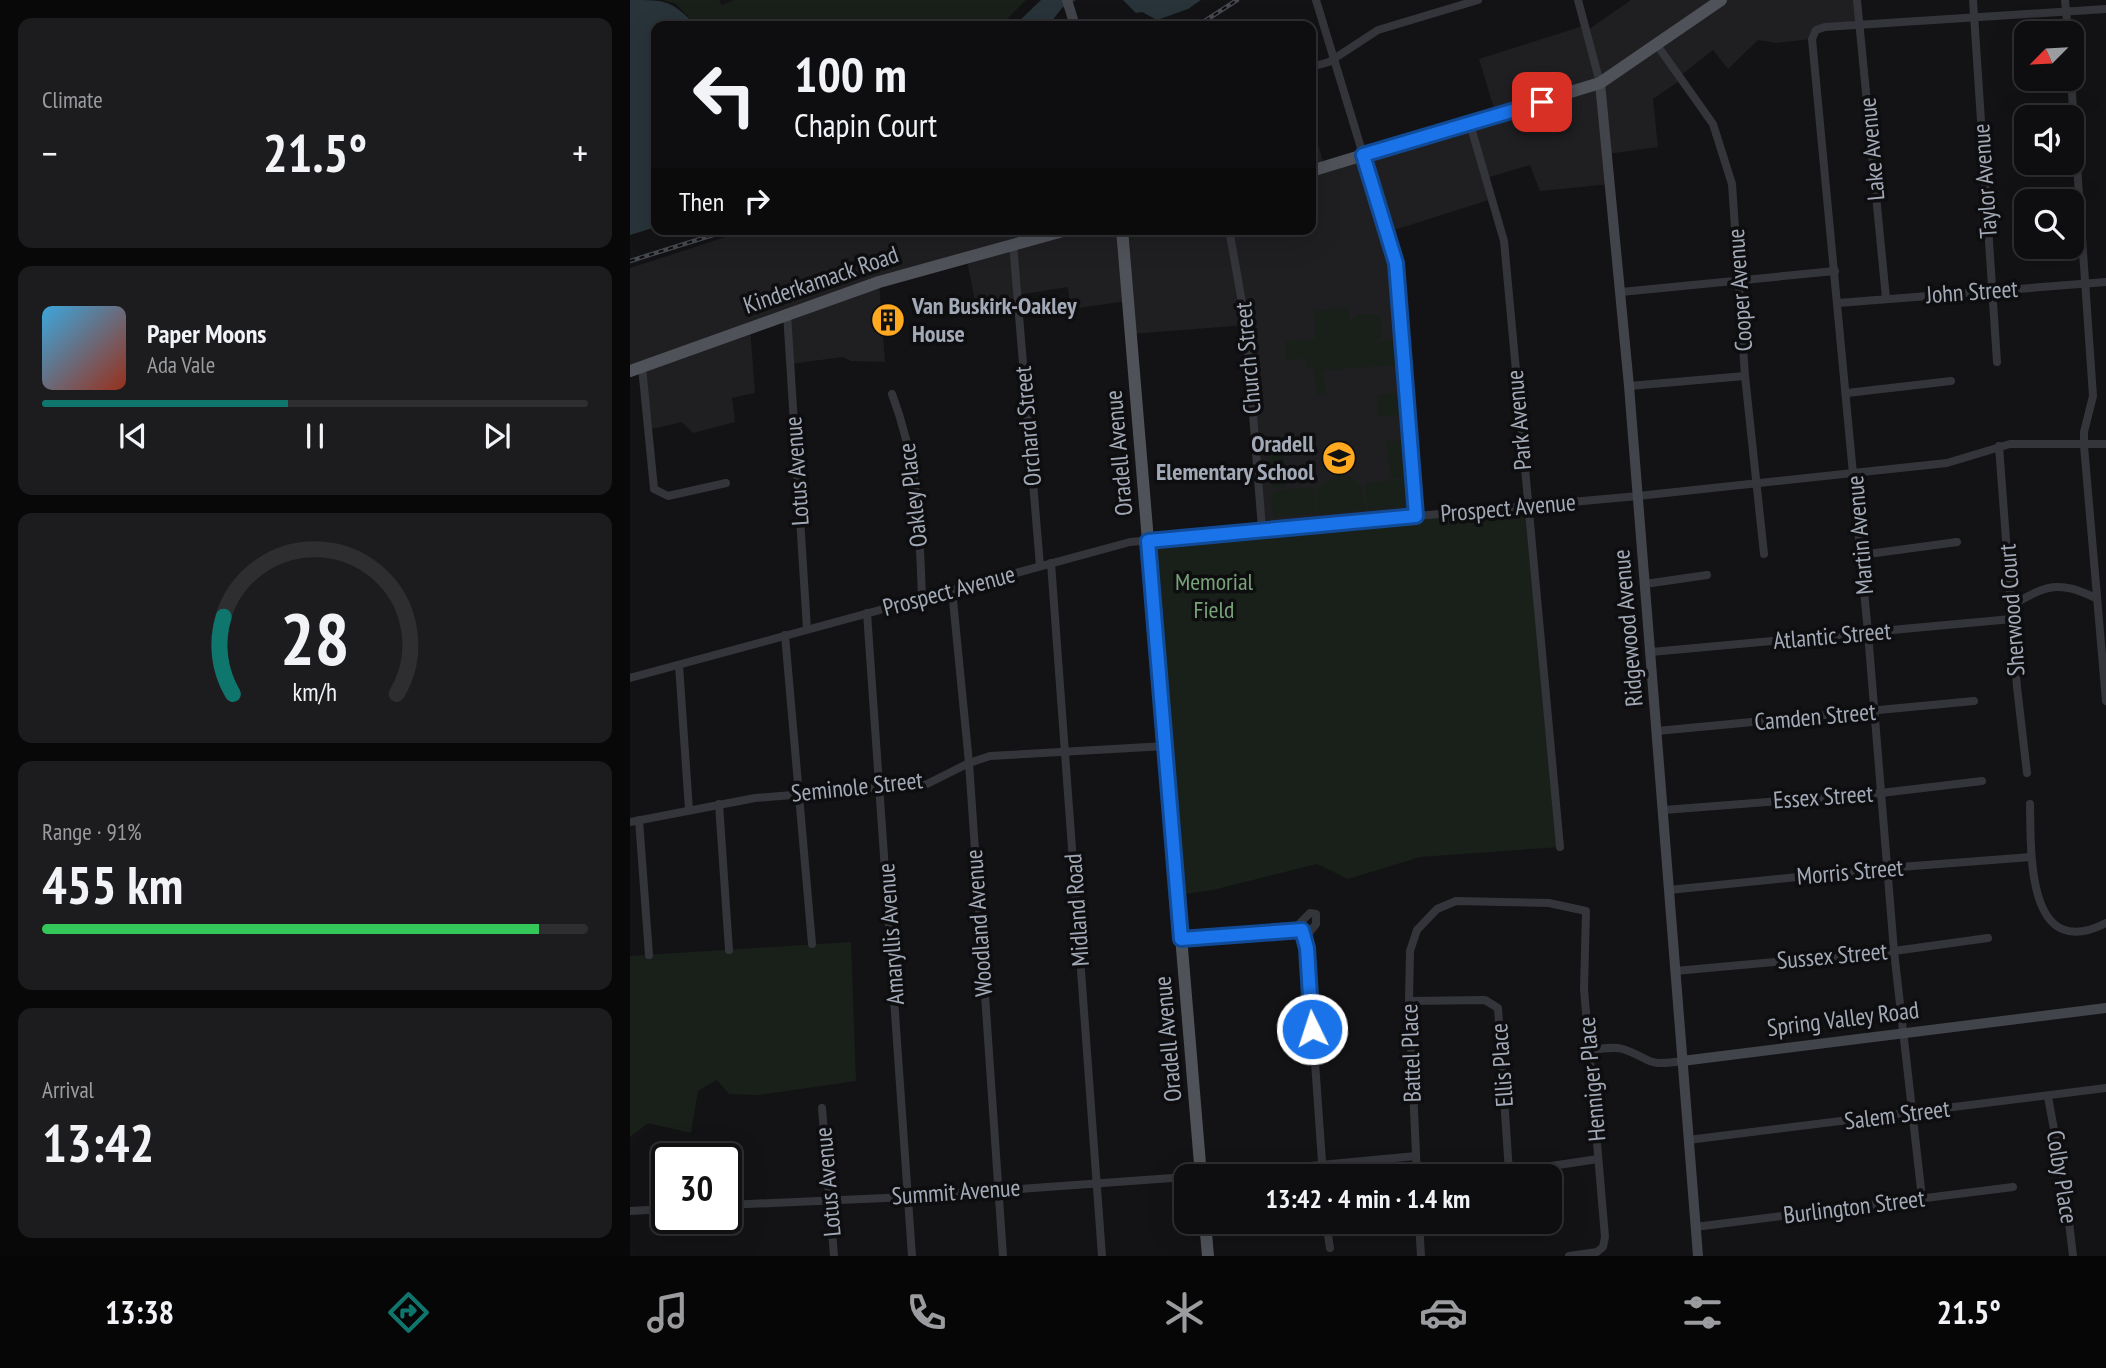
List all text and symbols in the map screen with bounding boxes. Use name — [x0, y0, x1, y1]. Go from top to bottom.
north arrow — [2014, 21, 2084, 91]
map controls — [2014, 21, 2084, 259]
text: 100 m — [794, 42, 907, 106]
icon: left — [679, 49, 770, 140]
pin — [1512, 72, 1572, 132]
icon: arrive — [1523, 83, 1561, 121]
text: Climate — [42, 85, 103, 114]
street label: Lake Avenue — [1852, 96, 1891, 202]
text: Chapin Court — [794, 104, 937, 146]
button: sound — [2014, 105, 2084, 175]
text: 21.5° — [263, 119, 367, 186]
street label: Taylor Avenue — [1965, 123, 2004, 239]
text: − — [42, 128, 58, 177]
text: + — [572, 128, 588, 177]
icon: right — [738, 182, 776, 220]
text: Then — [679, 185, 724, 218]
button: search — [2014, 189, 2084, 259]
street label: Cooper Avenue — [1720, 228, 1759, 353]
street label: Kinderkamack Road — [739, 239, 902, 321]
street label: John Street — [1924, 273, 2019, 310]
place label: Van Buskirk-Oakley House — [911, 290, 1077, 349]
street label: Church Street — [1227, 300, 1268, 415]
building icon: Van Buskirk-Oakley House — [869, 301, 907, 339]
text: Paper Moons — [147, 317, 266, 350]
text: Ada Vale — [147, 350, 215, 379]
street label: Orchard Street — [1007, 364, 1048, 487]
street label: Park Avenue — [1499, 369, 1538, 471]
street label: Oradell Avenue — [1098, 389, 1139, 517]
street label: Lotus Avenue — [777, 415, 816, 527]
icon: previous — [114, 417, 152, 455]
icon: pause — [296, 417, 334, 455]
icon: next — [478, 417, 516, 455]
place label: Oradell Elementary School — [1156, 428, 1314, 487]
school or university icon: Oradell Elementary School — [1320, 439, 1358, 477]
street label: Oakley Place — [891, 441, 934, 549]
street label: Martin Avenue — [1839, 474, 1880, 596]
street label: Prospect Avenue — [1439, 486, 1577, 529]
street label: Sherwood Court — [1991, 543, 2032, 677]
street label: Ridgewood Avenue — [1605, 548, 1650, 708]
street label: Prospect Avenue — [879, 558, 1018, 623]
park label: Memorial Field — [1175, 566, 1253, 625]
text: 28 — [280, 590, 350, 684]
street label: Atlantic Street — [1772, 615, 1892, 656]
text: km/h — [293, 676, 337, 708]
street label: Camden Street — [1753, 696, 1877, 737]
street label: Seminole Street — [790, 764, 925, 809]
street label: Essex Street — [1772, 778, 1874, 815]
text: Range · 91% — [42, 817, 142, 846]
street label: Woodland Avenue — [958, 848, 999, 998]
text: 455 km — [42, 851, 183, 918]
street label: Morris Street — [1795, 851, 1905, 892]
street label: Midland Road — [1057, 853, 1096, 968]
street label: Amaryllis Avenue — [870, 862, 911, 1006]
street label: Sussex Street — [1776, 935, 1889, 976]
street label: Oradell Avenue — [1147, 975, 1188, 1103]
position arrow — [1275, 992, 1349, 1066]
street label: Spring Valley Road — [1765, 994, 1921, 1043]
street label: Battel Place — [1393, 1003, 1428, 1103]
street label: Henniger Place — [1571, 1015, 1612, 1143]
street label: Ellis Place — [1483, 1022, 1520, 1108]
text: Arrival — [42, 1075, 94, 1104]
street label: Salem Street — [1843, 1093, 1952, 1136]
text: 13:42 — [42, 1109, 154, 1176]
street label: Lotus Avenue — [807, 1126, 848, 1238]
street label: Colby Place — [2040, 1128, 2085, 1226]
speed limit sign: 30 — [651, 1143, 742, 1234]
street label: Summit Avenue — [891, 1172, 1021, 1211]
text: 13:42 · 4 min · 1.4 km — [1266, 1182, 1470, 1215]
street label: Burlington Street — [1782, 1182, 1927, 1231]
icon: directions — [384, 1288, 433, 1337]
icon: music — [643, 1288, 692, 1337]
icon: phone — [902, 1288, 951, 1337]
icon: climate — [1160, 1288, 1209, 1337]
icon: car — [1419, 1288, 1468, 1337]
icon: filters — [1678, 1288, 1727, 1337]
text: 13:38 — [105, 1291, 174, 1333]
text: 21.5° — [1937, 1291, 2001, 1333]

